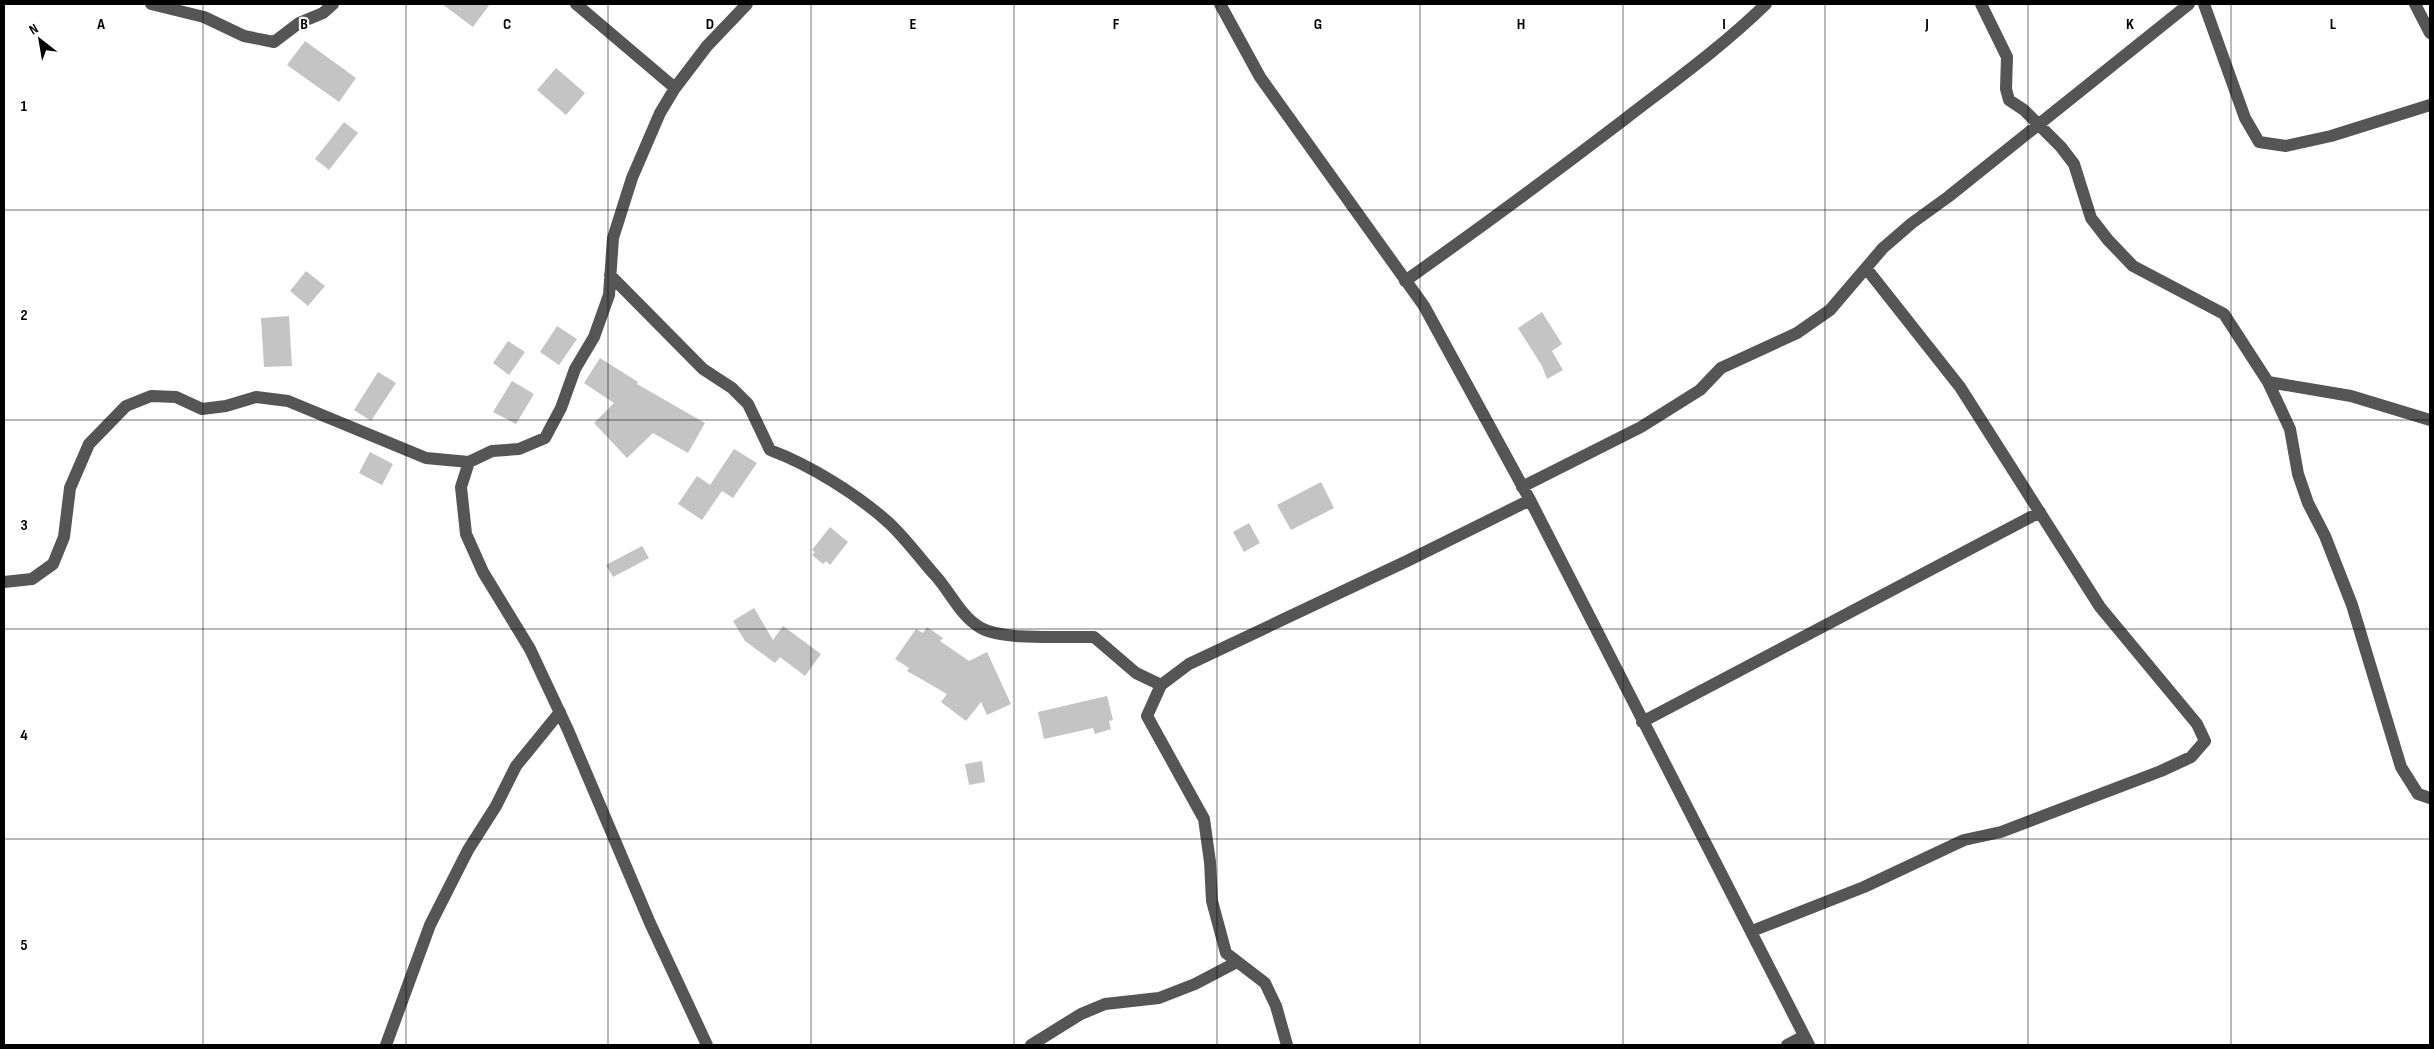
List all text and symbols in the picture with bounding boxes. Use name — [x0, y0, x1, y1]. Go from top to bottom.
north arrow — [15, 15, 65, 65]
text: A — [96, 15, 105, 34]
text: B — [300, 15, 308, 34]
text: C — [503, 15, 511, 34]
text: D — [706, 15, 714, 34]
text: E — [910, 15, 917, 34]
text: F — [1113, 15, 1120, 34]
text: G — [1314, 15, 1322, 34]
text: H — [1517, 15, 1525, 34]
text: I — [1722, 15, 1726, 34]
text: J — [1924, 15, 1929, 34]
text: K — [2126, 15, 2134, 34]
text: L — [2330, 15, 2337, 34]
text: N — [26, 20, 41, 38]
text: 1 — [21, 97, 28, 116]
text: 2 — [20, 306, 28, 325]
text: 3 — [20, 516, 28, 535]
text: 4 — [20, 726, 28, 745]
text: 5 — [20, 936, 28, 955]

